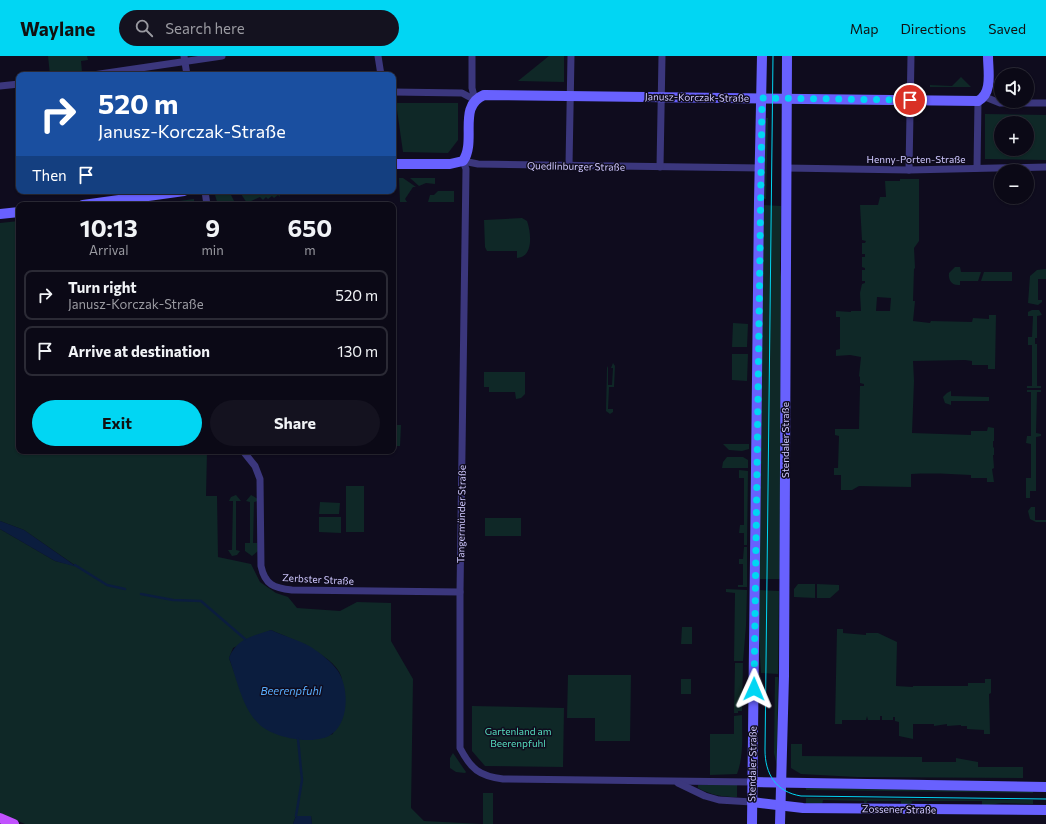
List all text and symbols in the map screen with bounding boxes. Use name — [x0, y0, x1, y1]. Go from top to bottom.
search box — [119, 10, 399, 46]
text: Waylane — [20, 17, 95, 40]
icon: search — [133, 17, 155, 39]
text: Search here — [165, 19, 245, 37]
text: Map — [850, 20, 879, 37]
text: Directions — [901, 20, 966, 37]
text: Saved — [988, 20, 1026, 37]
map controls — [994, 68, 1034, 204]
button: sound — [994, 68, 1034, 108]
pin — [893, 83, 927, 117]
text: 520 m — [98, 86, 178, 120]
icon: right — [32, 88, 84, 140]
icon: arrive — [899, 89, 921, 111]
street label: Janusz-Korczak-Straße — [645, 90, 749, 104]
button: + — [994, 116, 1034, 156]
text: Janusz-Korczak-Straße — [98, 120, 286, 142]
street label: Henny-Porten-Straße — [866, 153, 966, 165]
street label: Quedlinburger Straße — [527, 159, 625, 173]
icon: arrive — [75, 164, 97, 186]
button: − — [994, 164, 1034, 204]
text: Then — [32, 166, 67, 184]
text: 10:13 — [80, 213, 138, 242]
text: 9 — [205, 213, 220, 242]
text: 650 — [287, 213, 332, 242]
text: Arrival — [89, 242, 128, 258]
text: min — [202, 242, 224, 258]
text: m — [304, 242, 315, 258]
text: Turn right — [68, 278, 137, 296]
icon: right — [34, 284, 56, 306]
text: 520 m — [335, 286, 378, 304]
text: Janusz-Korczak-Straße — [68, 296, 204, 312]
icon: arrive — [34, 340, 56, 362]
text: Arrive at destination — [68, 342, 210, 360]
text: 130 m — [337, 342, 378, 360]
button: Exit — [32, 400, 202, 446]
button: Share — [210, 400, 380, 446]
street label: Stendaler Straße — [779, 402, 791, 478]
street label: Tangermünder Straße — [454, 465, 468, 563]
street label: Zerbster Straße — [282, 571, 354, 587]
position arrow — [733, 668, 775, 710]
water label: Beerenpfuhl — [260, 684, 322, 697]
park label: Gartenland am Beerenpfuhl — [485, 725, 551, 749]
street label: Stendaler Straße — [745, 726, 759, 802]
street label: Zossener Straße — [862, 802, 936, 816]

